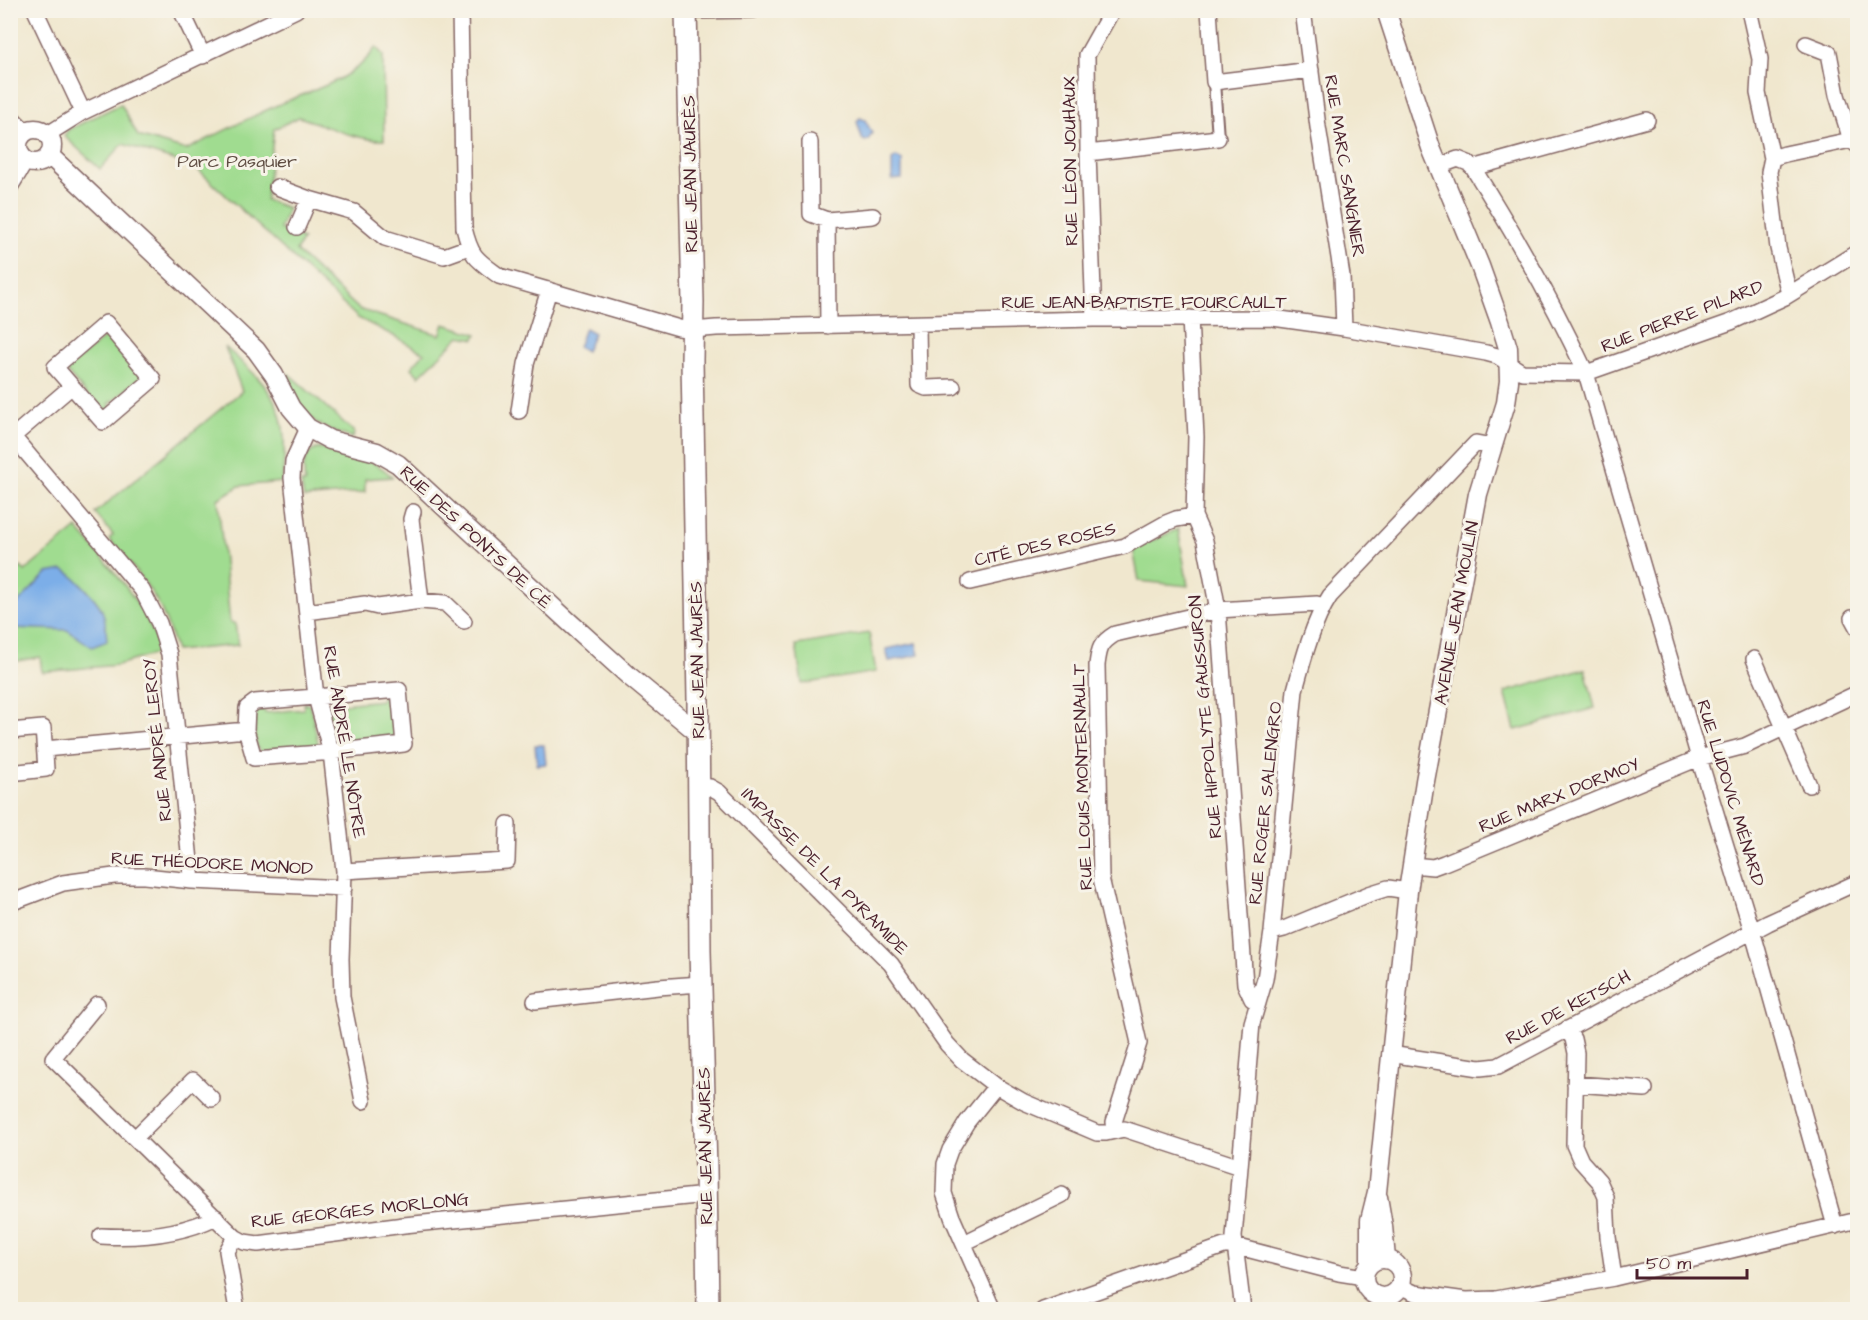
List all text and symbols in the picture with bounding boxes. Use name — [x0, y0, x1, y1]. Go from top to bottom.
street label: RUE MARC SANGNIER — [1318, 73, 1371, 259]
street label: RUE LÉON JOUHAUX — [1057, 76, 1084, 246]
street label: RUE JEAN JAURÈS — [677, 95, 704, 253]
park label: Parc Pasquier — [177, 149, 297, 174]
street label: RUE PIERRE PILARD — [1597, 274, 1767, 359]
street label: RUE JEAN-BAPTISTE FOURCAULT — [1001, 290, 1287, 315]
street label: RUE DES PONTS DE CÉ — [394, 460, 557, 615]
street label: CITÉ DES ROSES — [972, 516, 1118, 573]
street label: AVENUE JEAN MOULIN — [1428, 519, 1485, 707]
street label: RUE JEAN JAURÈS — [684, 581, 711, 739]
street label: RUE HIPPOLYTE GAUSSURON — [1182, 594, 1229, 840]
street label: RUE ANDRÉ LE NÔTRE — [317, 644, 372, 840]
street label: RUE ANDRÉ LEROY — [136, 657, 178, 823]
street label: RUE LOUIS MONTERNAULT — [1066, 663, 1099, 891]
street label: RUE LUDOVIC MÉNARD — [1690, 697, 1771, 890]
street label: RUE ROGER SALENGRO — [1242, 700, 1289, 906]
street label: RUE MARX DORMOY — [1475, 752, 1644, 839]
street label: IMPASSE DE LA PYRAMIDE — [735, 782, 914, 961]
street label: RUE THÉODORE MONOD — [110, 846, 314, 881]
street label: RUE DE KETSCH — [1501, 964, 1635, 1051]
street label: RUE JEAN JAURÈS — [692, 1067, 719, 1225]
street label: RUE GEORGES MORLONG — [250, 1187, 471, 1234]
scale bar — [1637, 1242, 1746, 1280]
text: 50 m — [1646, 1251, 1691, 1276]

